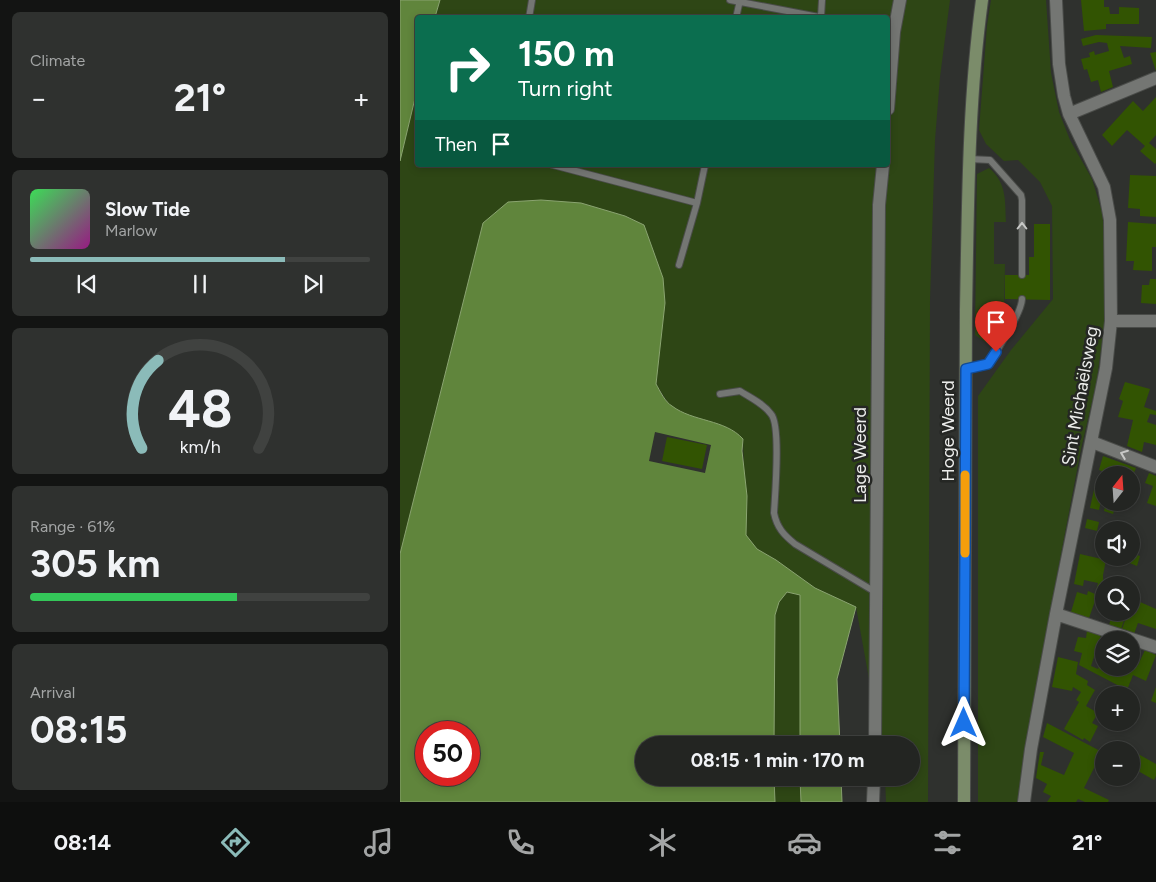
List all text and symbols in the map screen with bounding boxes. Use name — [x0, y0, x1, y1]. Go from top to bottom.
text: 150 m — [518, 33, 615, 75]
icon: right — [435, 35, 500, 100]
text: Climate — [30, 51, 85, 70]
text: 21° — [174, 75, 226, 121]
text: Turn right — [518, 75, 613, 102]
text: − — [30, 81, 47, 115]
text: + — [353, 81, 370, 115]
icon: arrive — [487, 130, 515, 158]
text: Then — [435, 133, 477, 156]
text: Slow Tide — [105, 198, 190, 221]
text: Marlow — [105, 221, 157, 240]
one-way arrow — [1017, 222, 1027, 230]
icon: previous — [73, 270, 101, 298]
icon: pause — [186, 270, 214, 298]
icon: next — [299, 270, 327, 298]
pin — [975, 301, 1017, 352]
icon: arrive — [982, 308, 1010, 336]
street label: Sint Michaëlsweg — [1057, 324, 1103, 468]
text: 48 — [168, 378, 232, 440]
street label: Hoge Weerd — [937, 380, 959, 482]
street label: Lage Weerd — [849, 407, 871, 503]
text: km/h — [180, 436, 220, 457]
one-way arrow — [1120, 450, 1129, 460]
north arrow — [1095, 466, 1140, 511]
map controls — [1095, 466, 1140, 786]
text: Range · 61% — [30, 517, 115, 536]
button: sound — [1095, 521, 1140, 566]
text: 305 km — [30, 541, 160, 587]
button: search — [1095, 576, 1140, 621]
button: layers — [1095, 631, 1140, 676]
text: Arrival — [30, 683, 75, 702]
button: + — [1095, 686, 1140, 731]
position arrow — [937, 696, 989, 748]
text: 08:15 — [30, 707, 127, 753]
speed limit sign: 50 — [415, 721, 480, 786]
button: − — [1095, 741, 1140, 786]
text: 08:15 · 1 min · 170 m — [691, 749, 864, 772]
icon: directions — [218, 825, 253, 860]
icon: music — [361, 825, 396, 860]
icon: phone — [503, 825, 538, 860]
icon: climate — [645, 825, 680, 860]
icon: car — [787, 825, 822, 860]
icon: filters — [930, 825, 965, 860]
text: 08:14 — [54, 829, 111, 856]
text: 21° — [1072, 829, 1102, 856]

